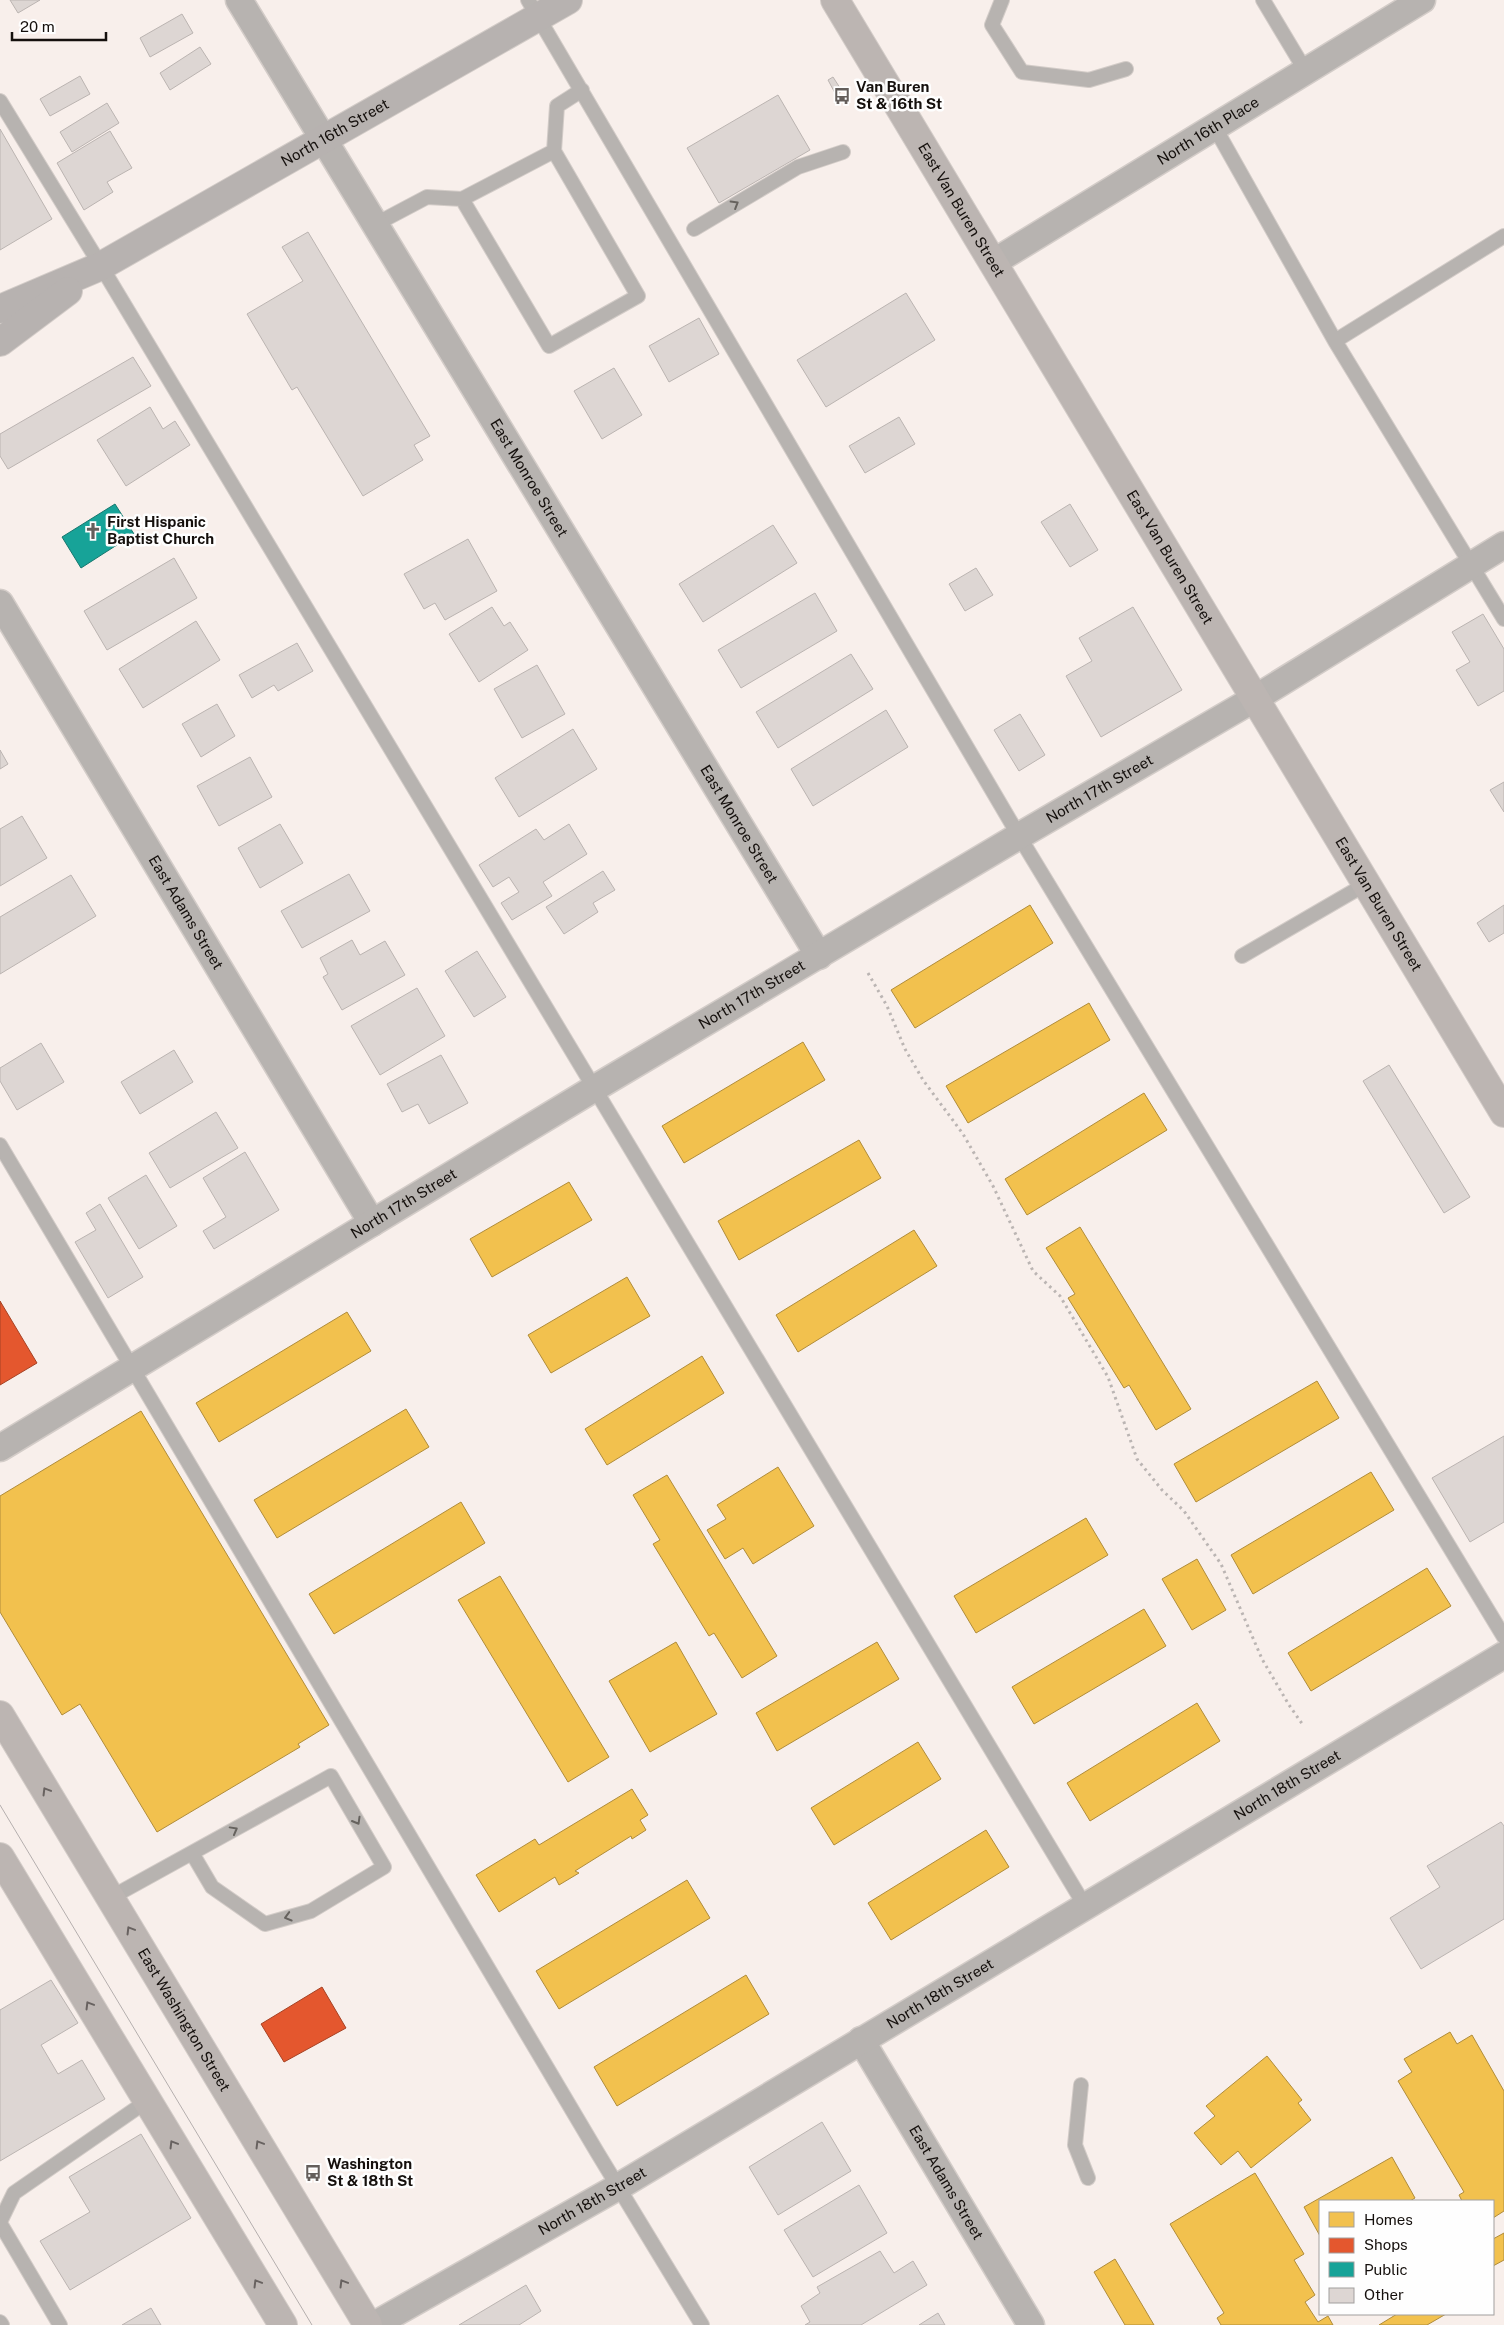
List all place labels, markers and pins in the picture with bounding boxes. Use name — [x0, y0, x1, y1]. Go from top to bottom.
place label: Van Buren St & 16th St — [856, 78, 942, 112]
bus stop icon: Van Buren St & 16th St — [832, 86, 852, 106]
place label: First Hispanic Baptist Church — [107, 513, 214, 547]
church icon: First Hispanic Baptist Church — [83, 521, 103, 541]
place label: Washington St & 18th St — [327, 2155, 413, 2189]
bus stop icon: Washington St & 18th St — [303, 2163, 323, 2183]

